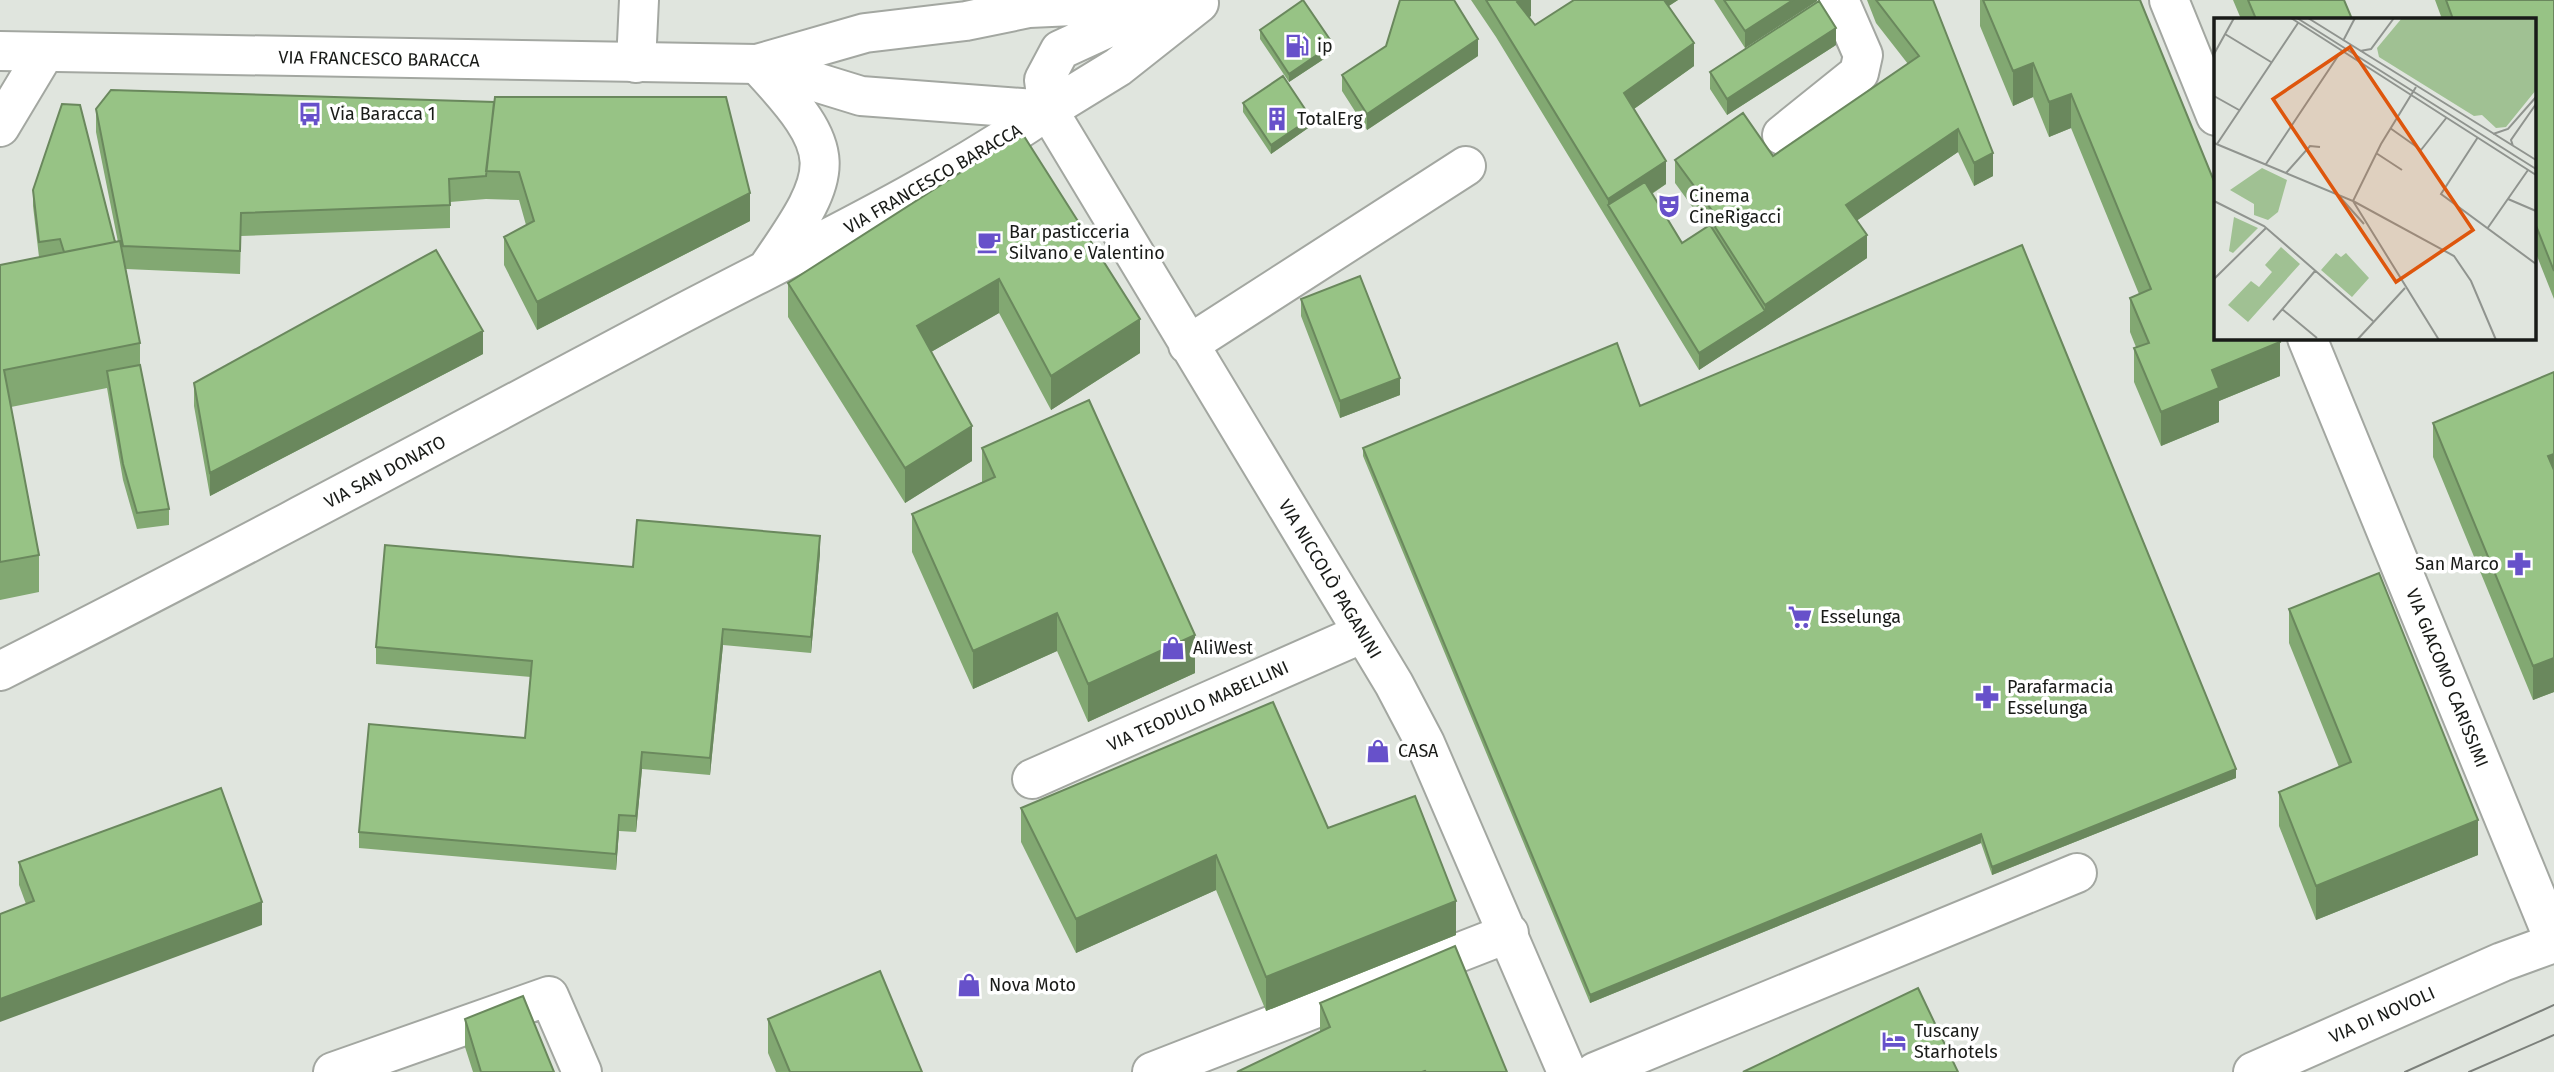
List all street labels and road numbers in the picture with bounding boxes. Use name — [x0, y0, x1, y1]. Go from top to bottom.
street label: VIA FRANCESCO BARACCA — [278, 46, 481, 72]
street label: VIA FRANCESCO BARACCA — [840, 119, 1026, 239]
street label: VIA SAN DONATO — [321, 431, 449, 513]
street label: VIA NICCOLÒ PAGANINI — [1274, 495, 1386, 663]
street label: VIA GIACOMO CARISSIMI — [2401, 585, 2493, 771]
street label: VIA TEODULO MABELLINI — [1104, 656, 1292, 756]
street label: VIA DI NOVOLI — [2326, 982, 2438, 1048]

